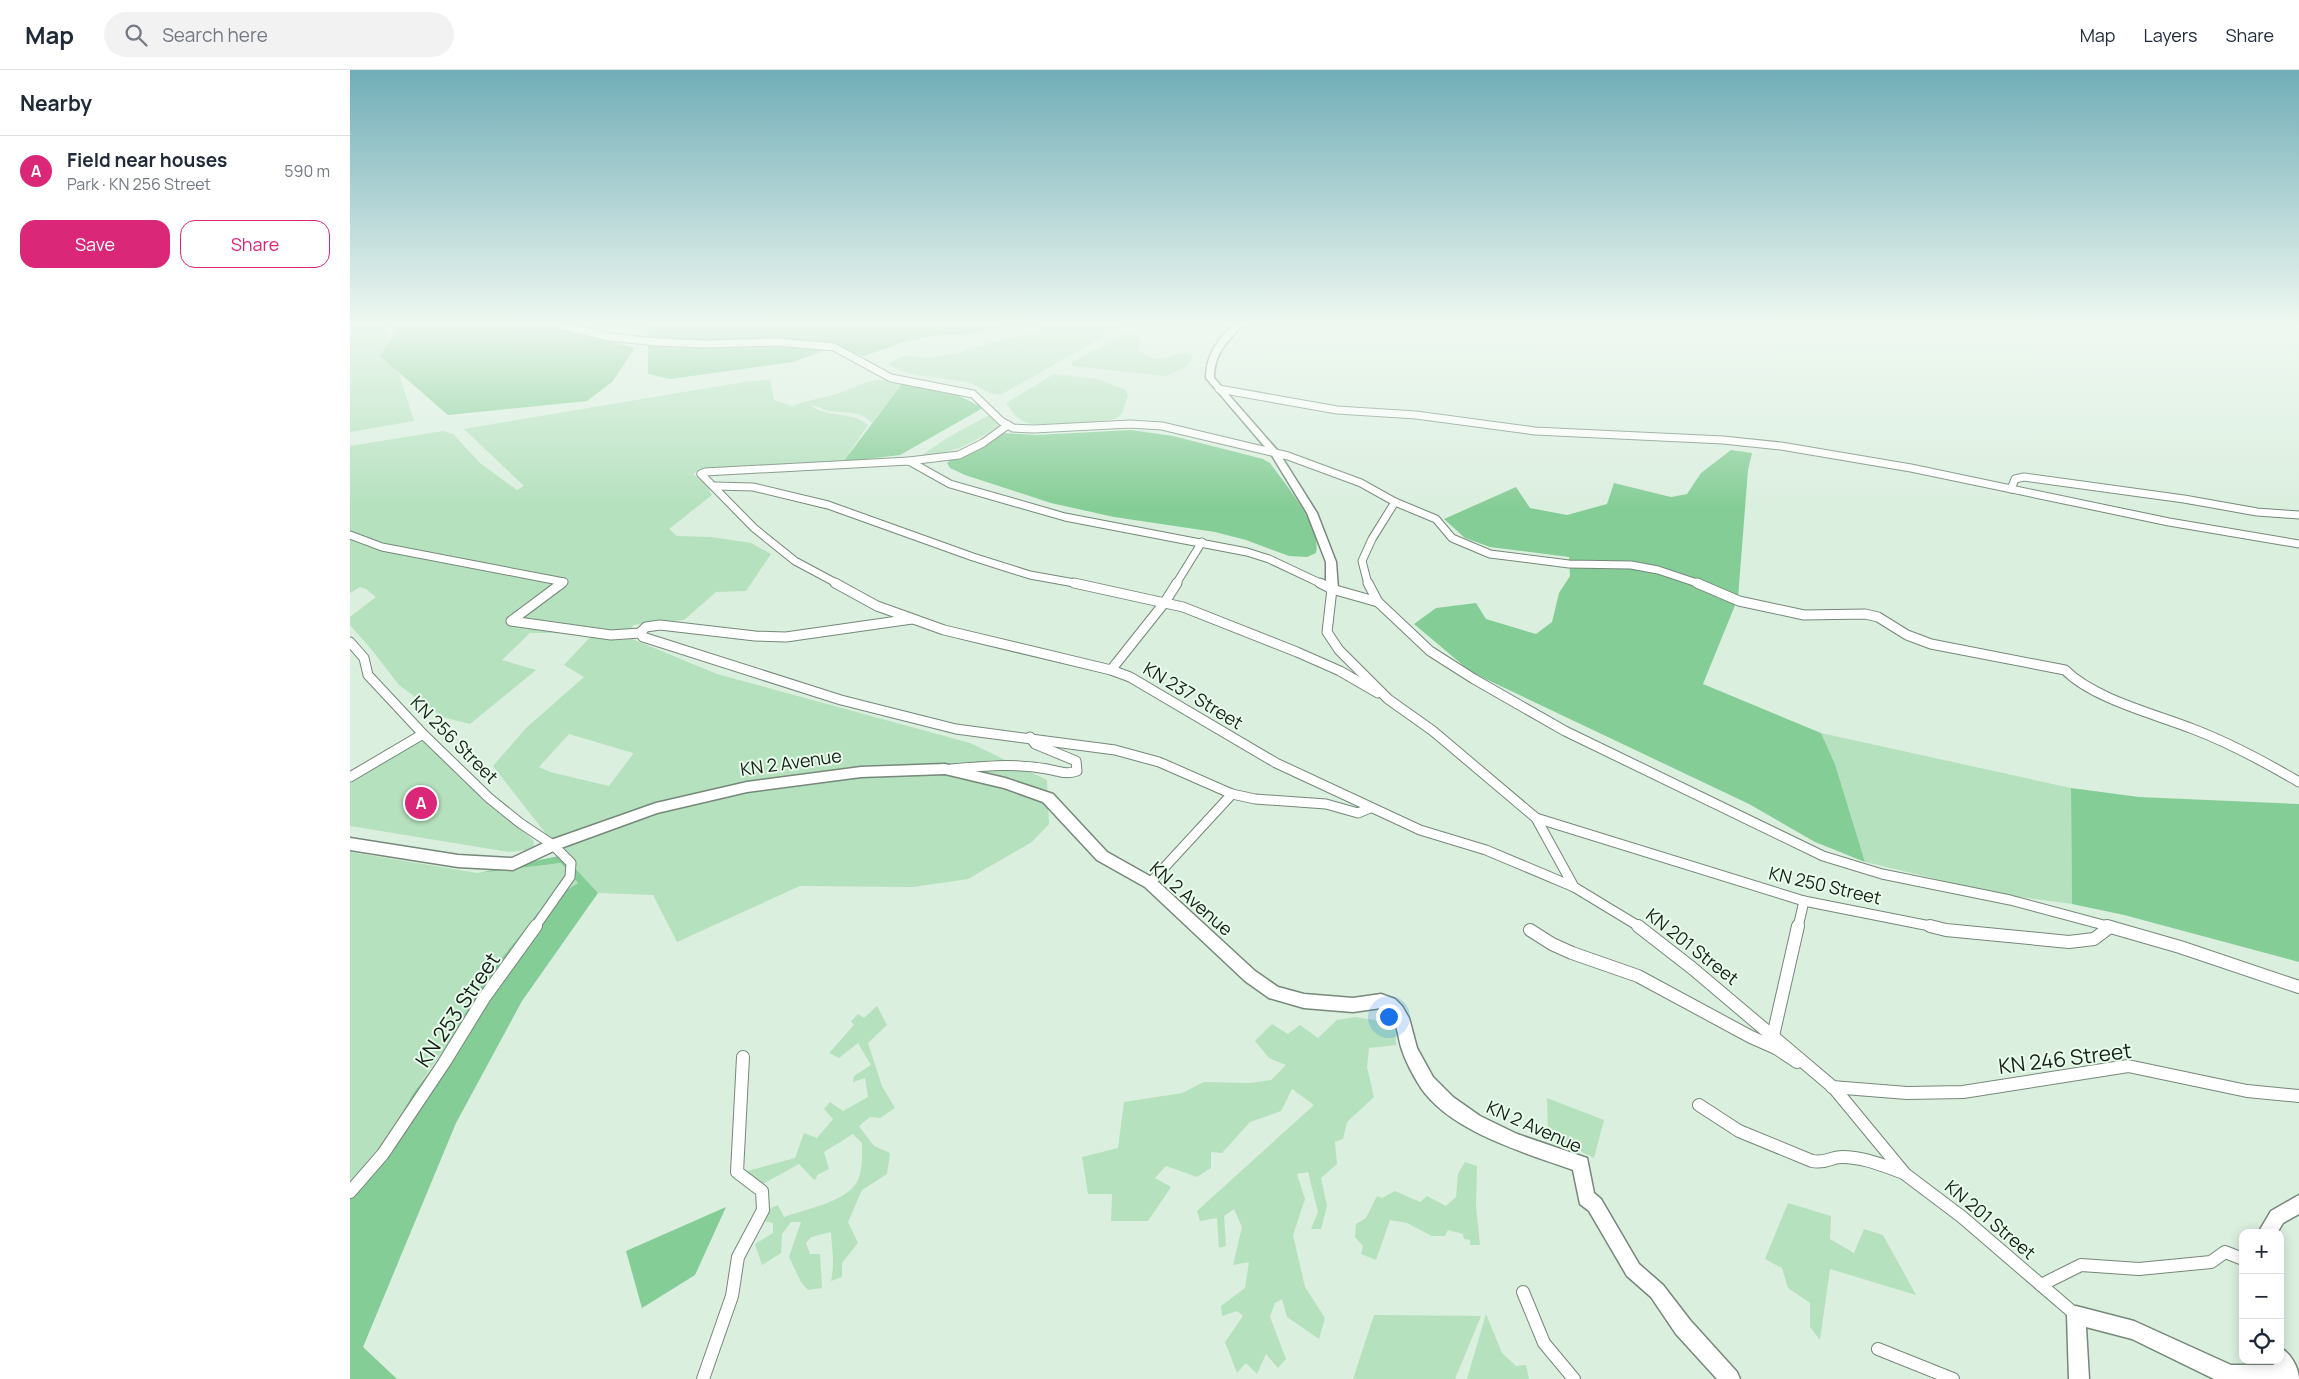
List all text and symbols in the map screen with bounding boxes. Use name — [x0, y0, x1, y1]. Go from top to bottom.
search box — [104, 12, 454, 57]
text: Map — [25, 18, 74, 51]
icon: search — [122, 21, 150, 49]
text: Search here — [162, 22, 268, 48]
text: Map — [2080, 23, 2115, 47]
text: Layers — [2143, 23, 2197, 47]
text: Share — [2225, 23, 2274, 47]
text: Nearby — [20, 89, 92, 117]
text: Field near houses — [67, 147, 227, 173]
text: A — [31, 160, 41, 182]
text: 590 m — [284, 160, 330, 182]
text: Park · KN 256 Street — [67, 173, 211, 195]
button: Save — [20, 220, 170, 268]
button: Share — [180, 220, 330, 268]
street label: KN 237 Street — [1139, 656, 1248, 734]
street label: KN 256 Street — [406, 690, 504, 788]
street label: KN 2 Avenue — [739, 743, 843, 781]
pin: A — [405, 784, 437, 822]
street label: KN 2 Avenue — [1145, 856, 1238, 941]
street label: KN 250 Street — [1767, 860, 1884, 910]
street label: KN 201 Street — [1641, 902, 1744, 990]
street label: KN 253 Street — [408, 947, 506, 1072]
your location — [1376, 1004, 1402, 1030]
street label: KN 246 Street — [1997, 1036, 2133, 1080]
street label: KN 2 Avenue — [1483, 1094, 1586, 1158]
street label: KN 201 Street — [1940, 1174, 2041, 1264]
map controls — [2239, 1229, 2284, 1364]
button: + — [2239, 1229, 2284, 1274]
button: − — [2239, 1274, 2284, 1319]
button: locate — [2239, 1319, 2284, 1364]

